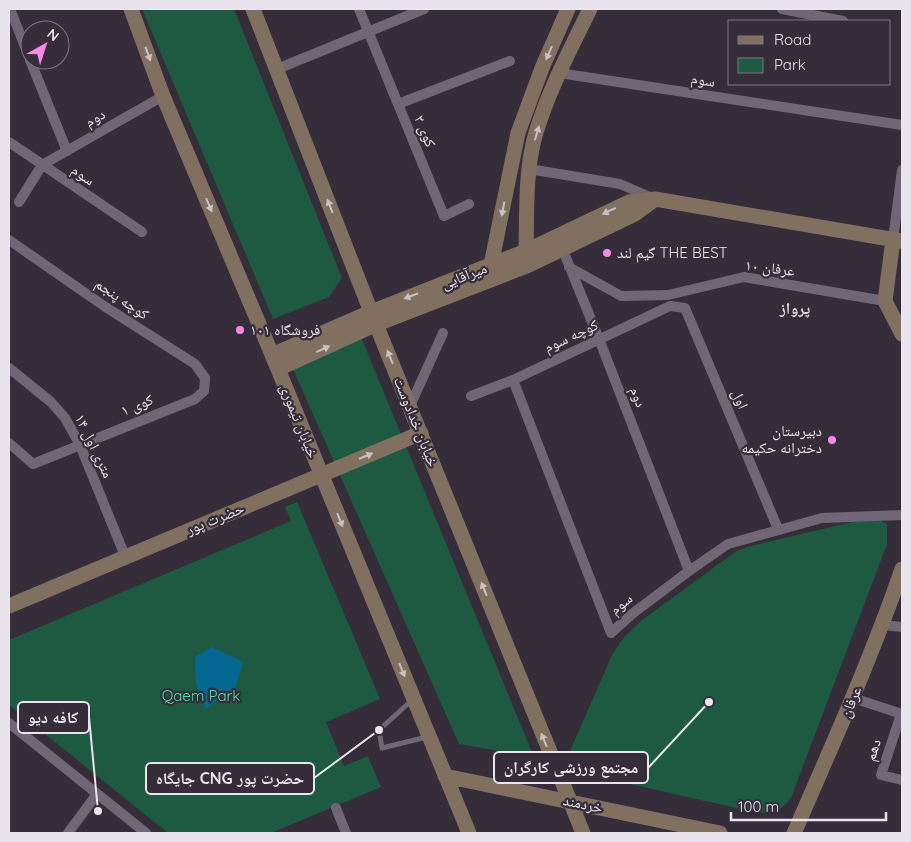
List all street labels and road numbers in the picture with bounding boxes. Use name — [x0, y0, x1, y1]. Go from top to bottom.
street label: سوم — [689, 68, 717, 92]
street label: دوم — [81, 104, 109, 132]
street label: کوی ۲ — [409, 112, 441, 150]
street label: سوم — [67, 160, 99, 190]
street label: عرفان ۱۰ — [744, 255, 796, 281]
street label: میرآقایی — [438, 258, 490, 294]
street label: کوچه پنجم — [91, 274, 153, 324]
street label: کوچه سوم — [541, 315, 601, 357]
street label: خیابان خدادوست — [389, 374, 443, 470]
street label: خیابان تیموری — [275, 381, 323, 461]
street label: دوم — [625, 384, 651, 410]
street label: اول — [727, 386, 753, 412]
street label: کوی ۱ — [118, 389, 156, 421]
street label: ۱۴ متری اول — [70, 411, 118, 481]
street label: حضرت پور — [182, 498, 247, 539]
street label: سوم — [605, 588, 637, 619]
street label: عرفان — [835, 683, 867, 721]
street label: دهم — [860, 737, 886, 763]
street label: خردمند — [561, 790, 605, 817]

